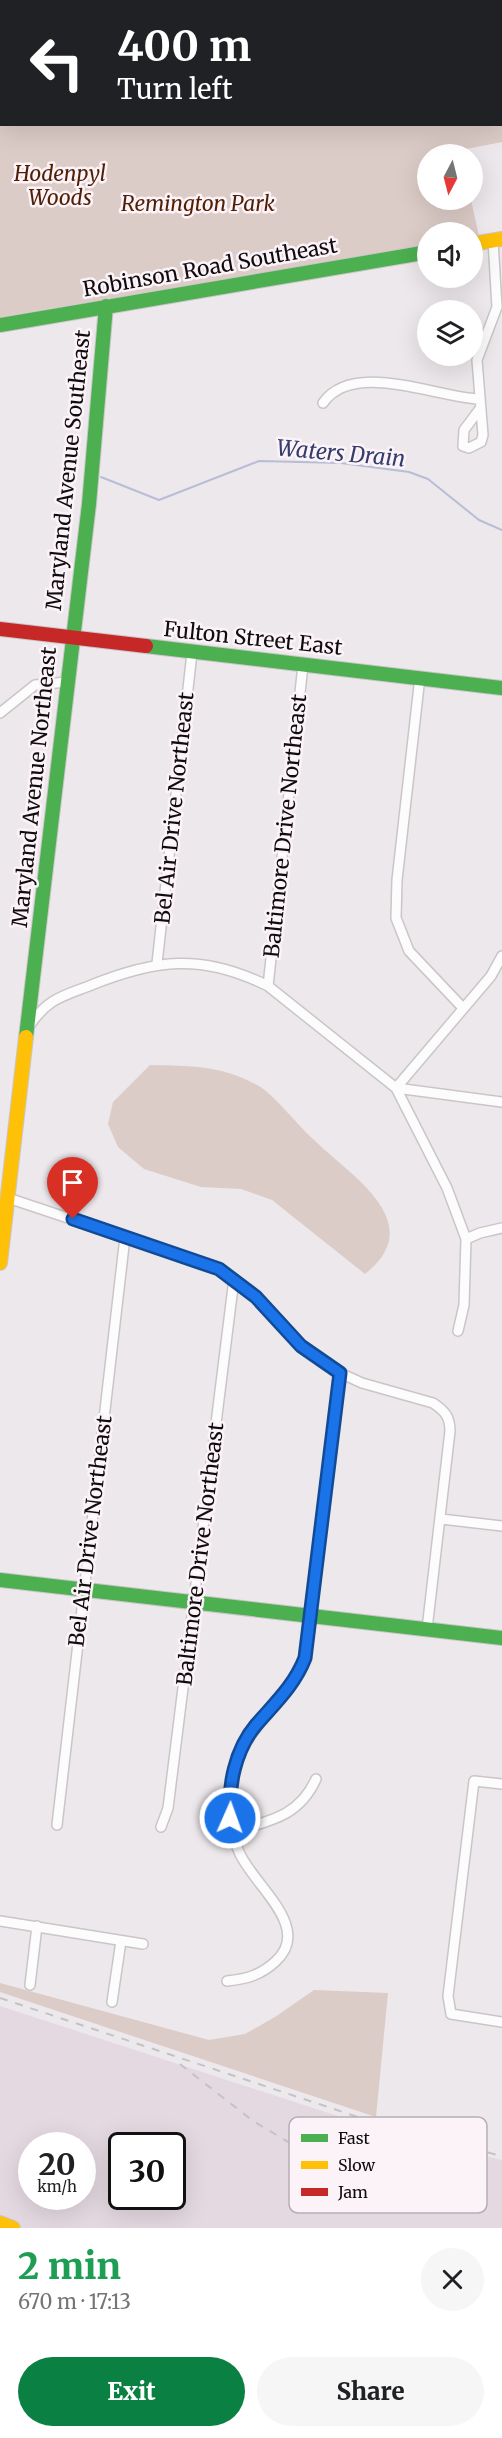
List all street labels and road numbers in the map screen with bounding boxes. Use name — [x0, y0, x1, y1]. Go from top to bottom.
street label: Robinson Road Southeast — [81, 231, 339, 303]
street label: Maryland Avenue Southeast — [40, 328, 96, 612]
street label: Fulton Street East — [162, 615, 344, 661]
street label: Maryland Avenue Northeast — [6, 645, 62, 929]
street label: Bel Air Drive Northeast — [148, 691, 200, 925]
street label: Baltimore Drive Northeast — [258, 693, 312, 959]
street label: Bel Air Drive Northeast — [62, 1414, 118, 1648]
street label: Baltimore Drive Northeast — [170, 1421, 230, 1687]

